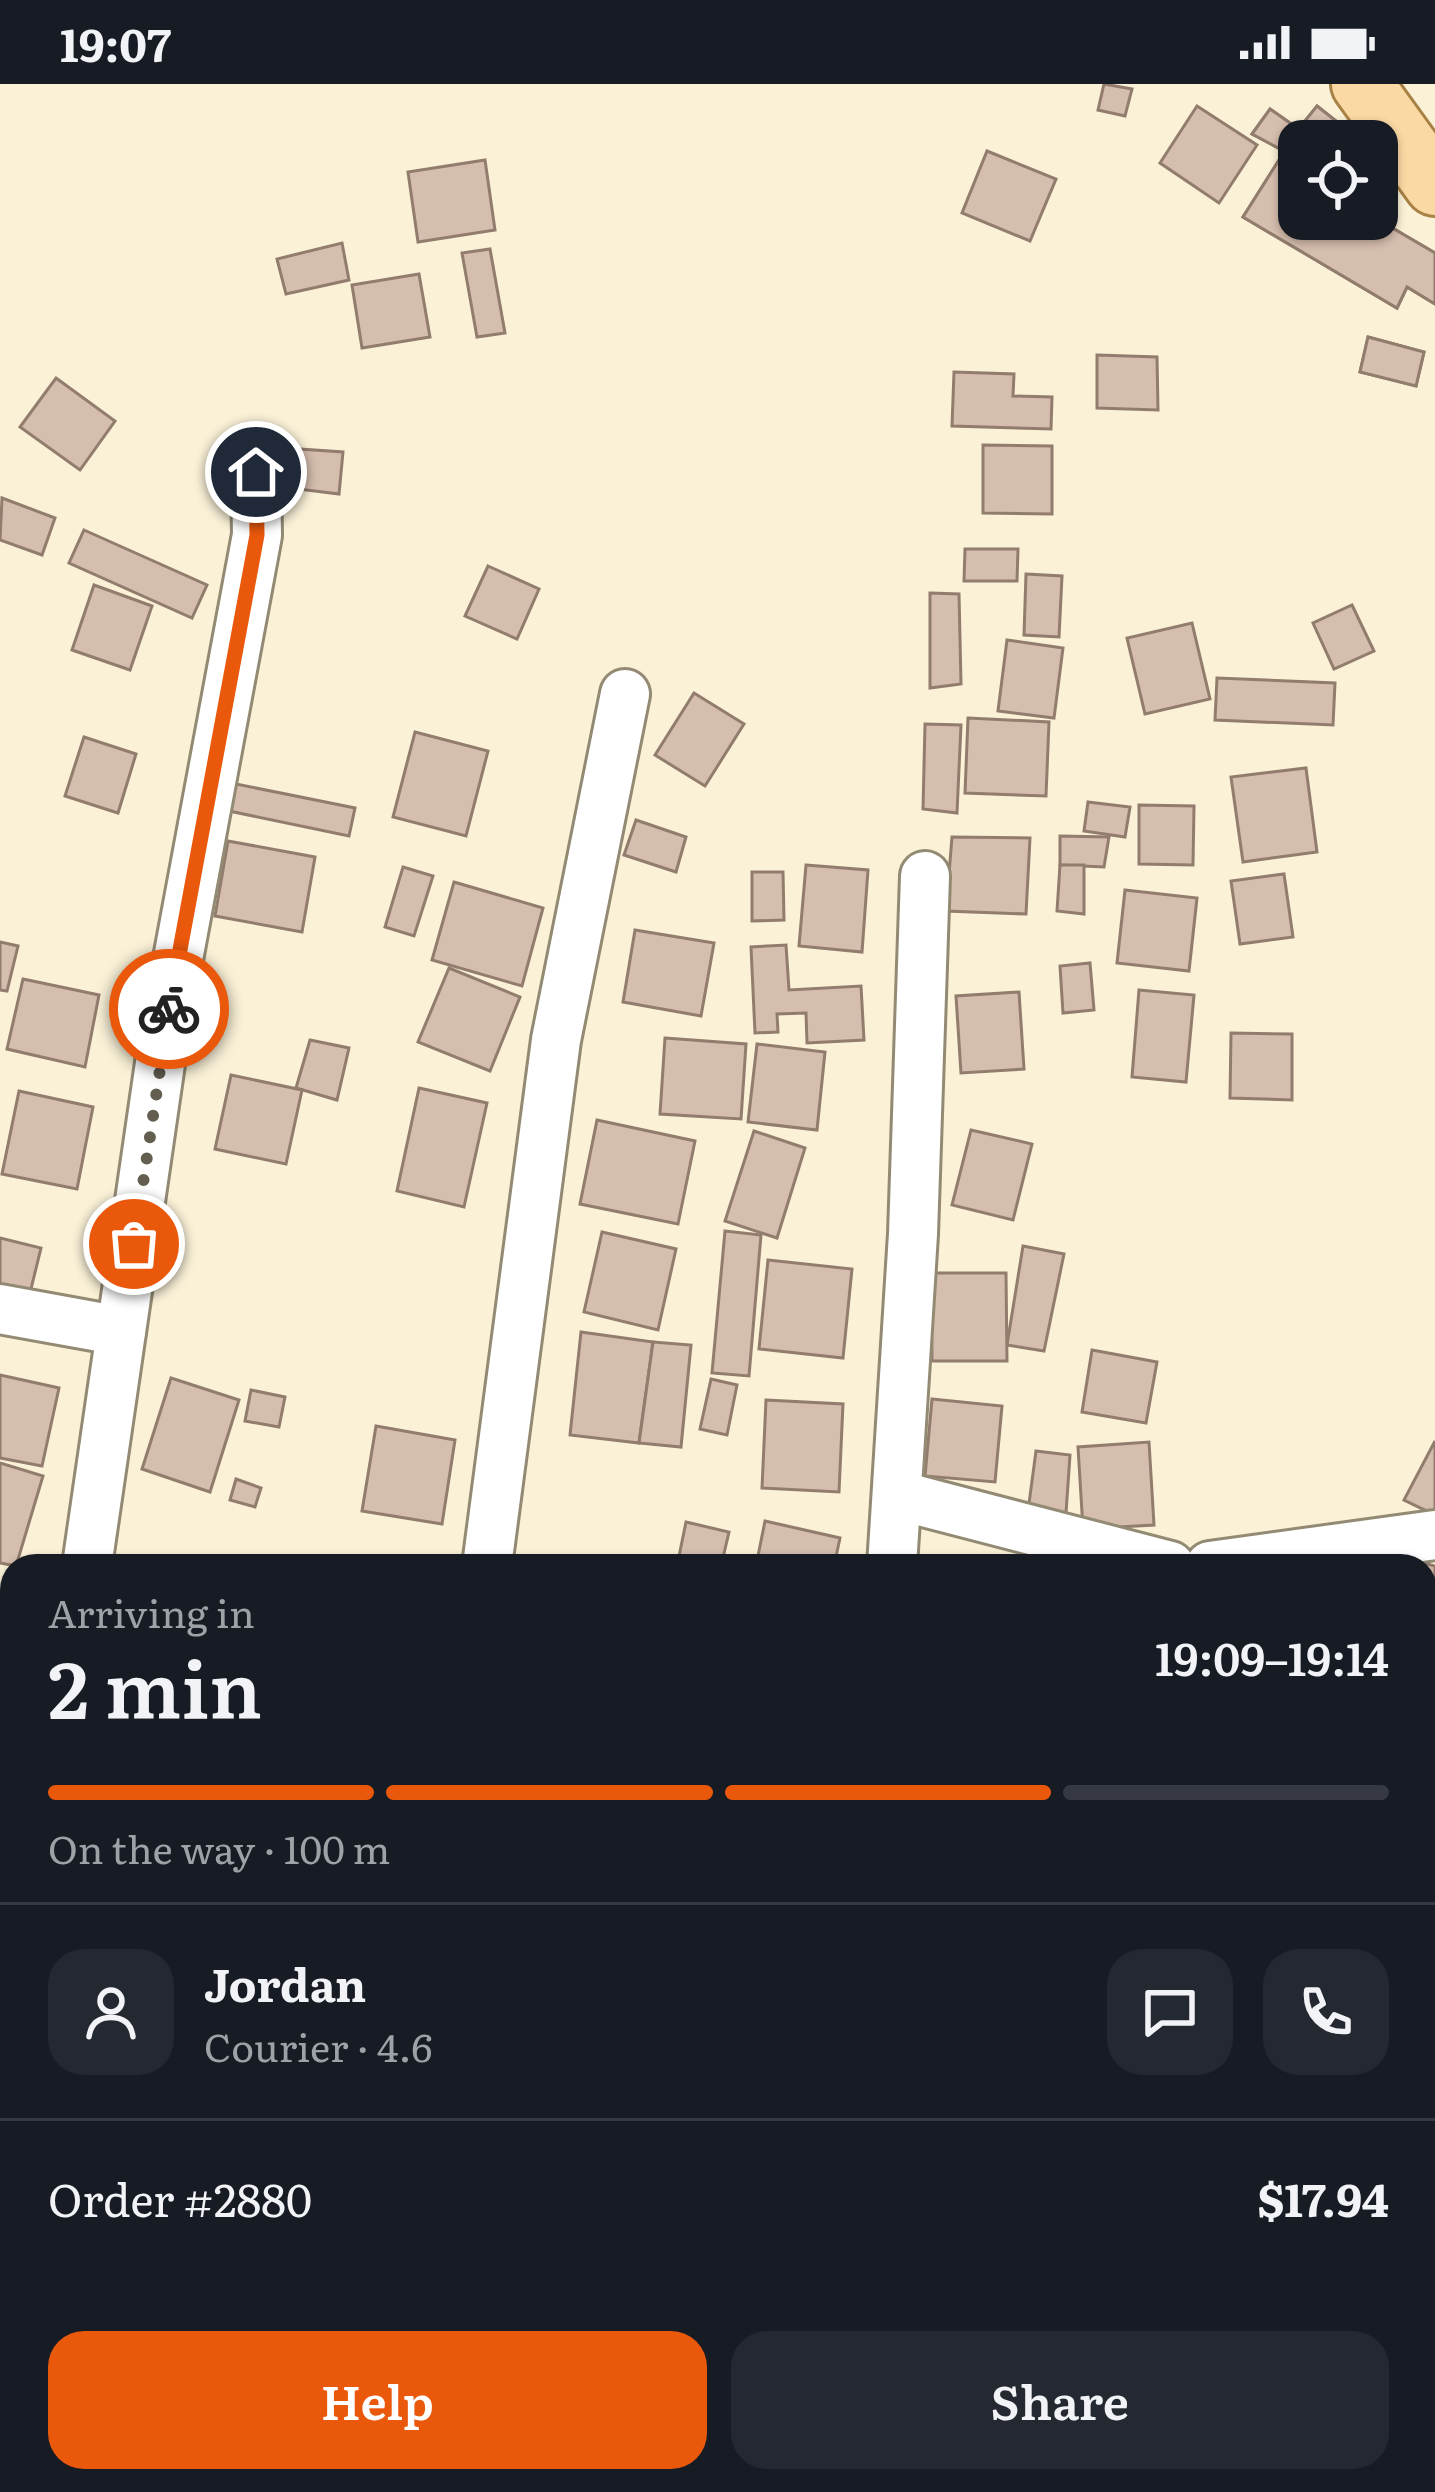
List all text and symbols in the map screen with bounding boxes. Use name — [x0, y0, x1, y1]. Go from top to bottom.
text: 19:07 — [60, 9, 171, 76]
map controls — [1278, 120, 1398, 240]
button: locate — [1278, 120, 1398, 240]
pin — [205, 421, 307, 523]
icon: home — [223, 439, 289, 505]
courier — [109, 949, 229, 1069]
icon: bike — [136, 976, 202, 1042]
pin — [83, 1193, 185, 1295]
icon: bag — [101, 1211, 167, 1277]
text: Arriving in — [48, 1582, 255, 1640]
text: 19:09–19:14 — [1155, 1623, 1389, 1690]
text: 2 min — [48, 1627, 262, 1743]
text: On the way · 100 m — [48, 1818, 390, 1876]
button: person — [48, 1949, 174, 2075]
text: Jordan — [204, 1949, 366, 2016]
button: chat — [1107, 1949, 1233, 2075]
button: phone — [1263, 1949, 1389, 2075]
text: Courier · 4.6 — [204, 2016, 432, 2074]
text: Order #2880 — [48, 2164, 312, 2231]
text: $17.94 — [1257, 2164, 1389, 2231]
button: Help — [48, 2331, 707, 2469]
button: Share — [731, 2331, 1389, 2469]

